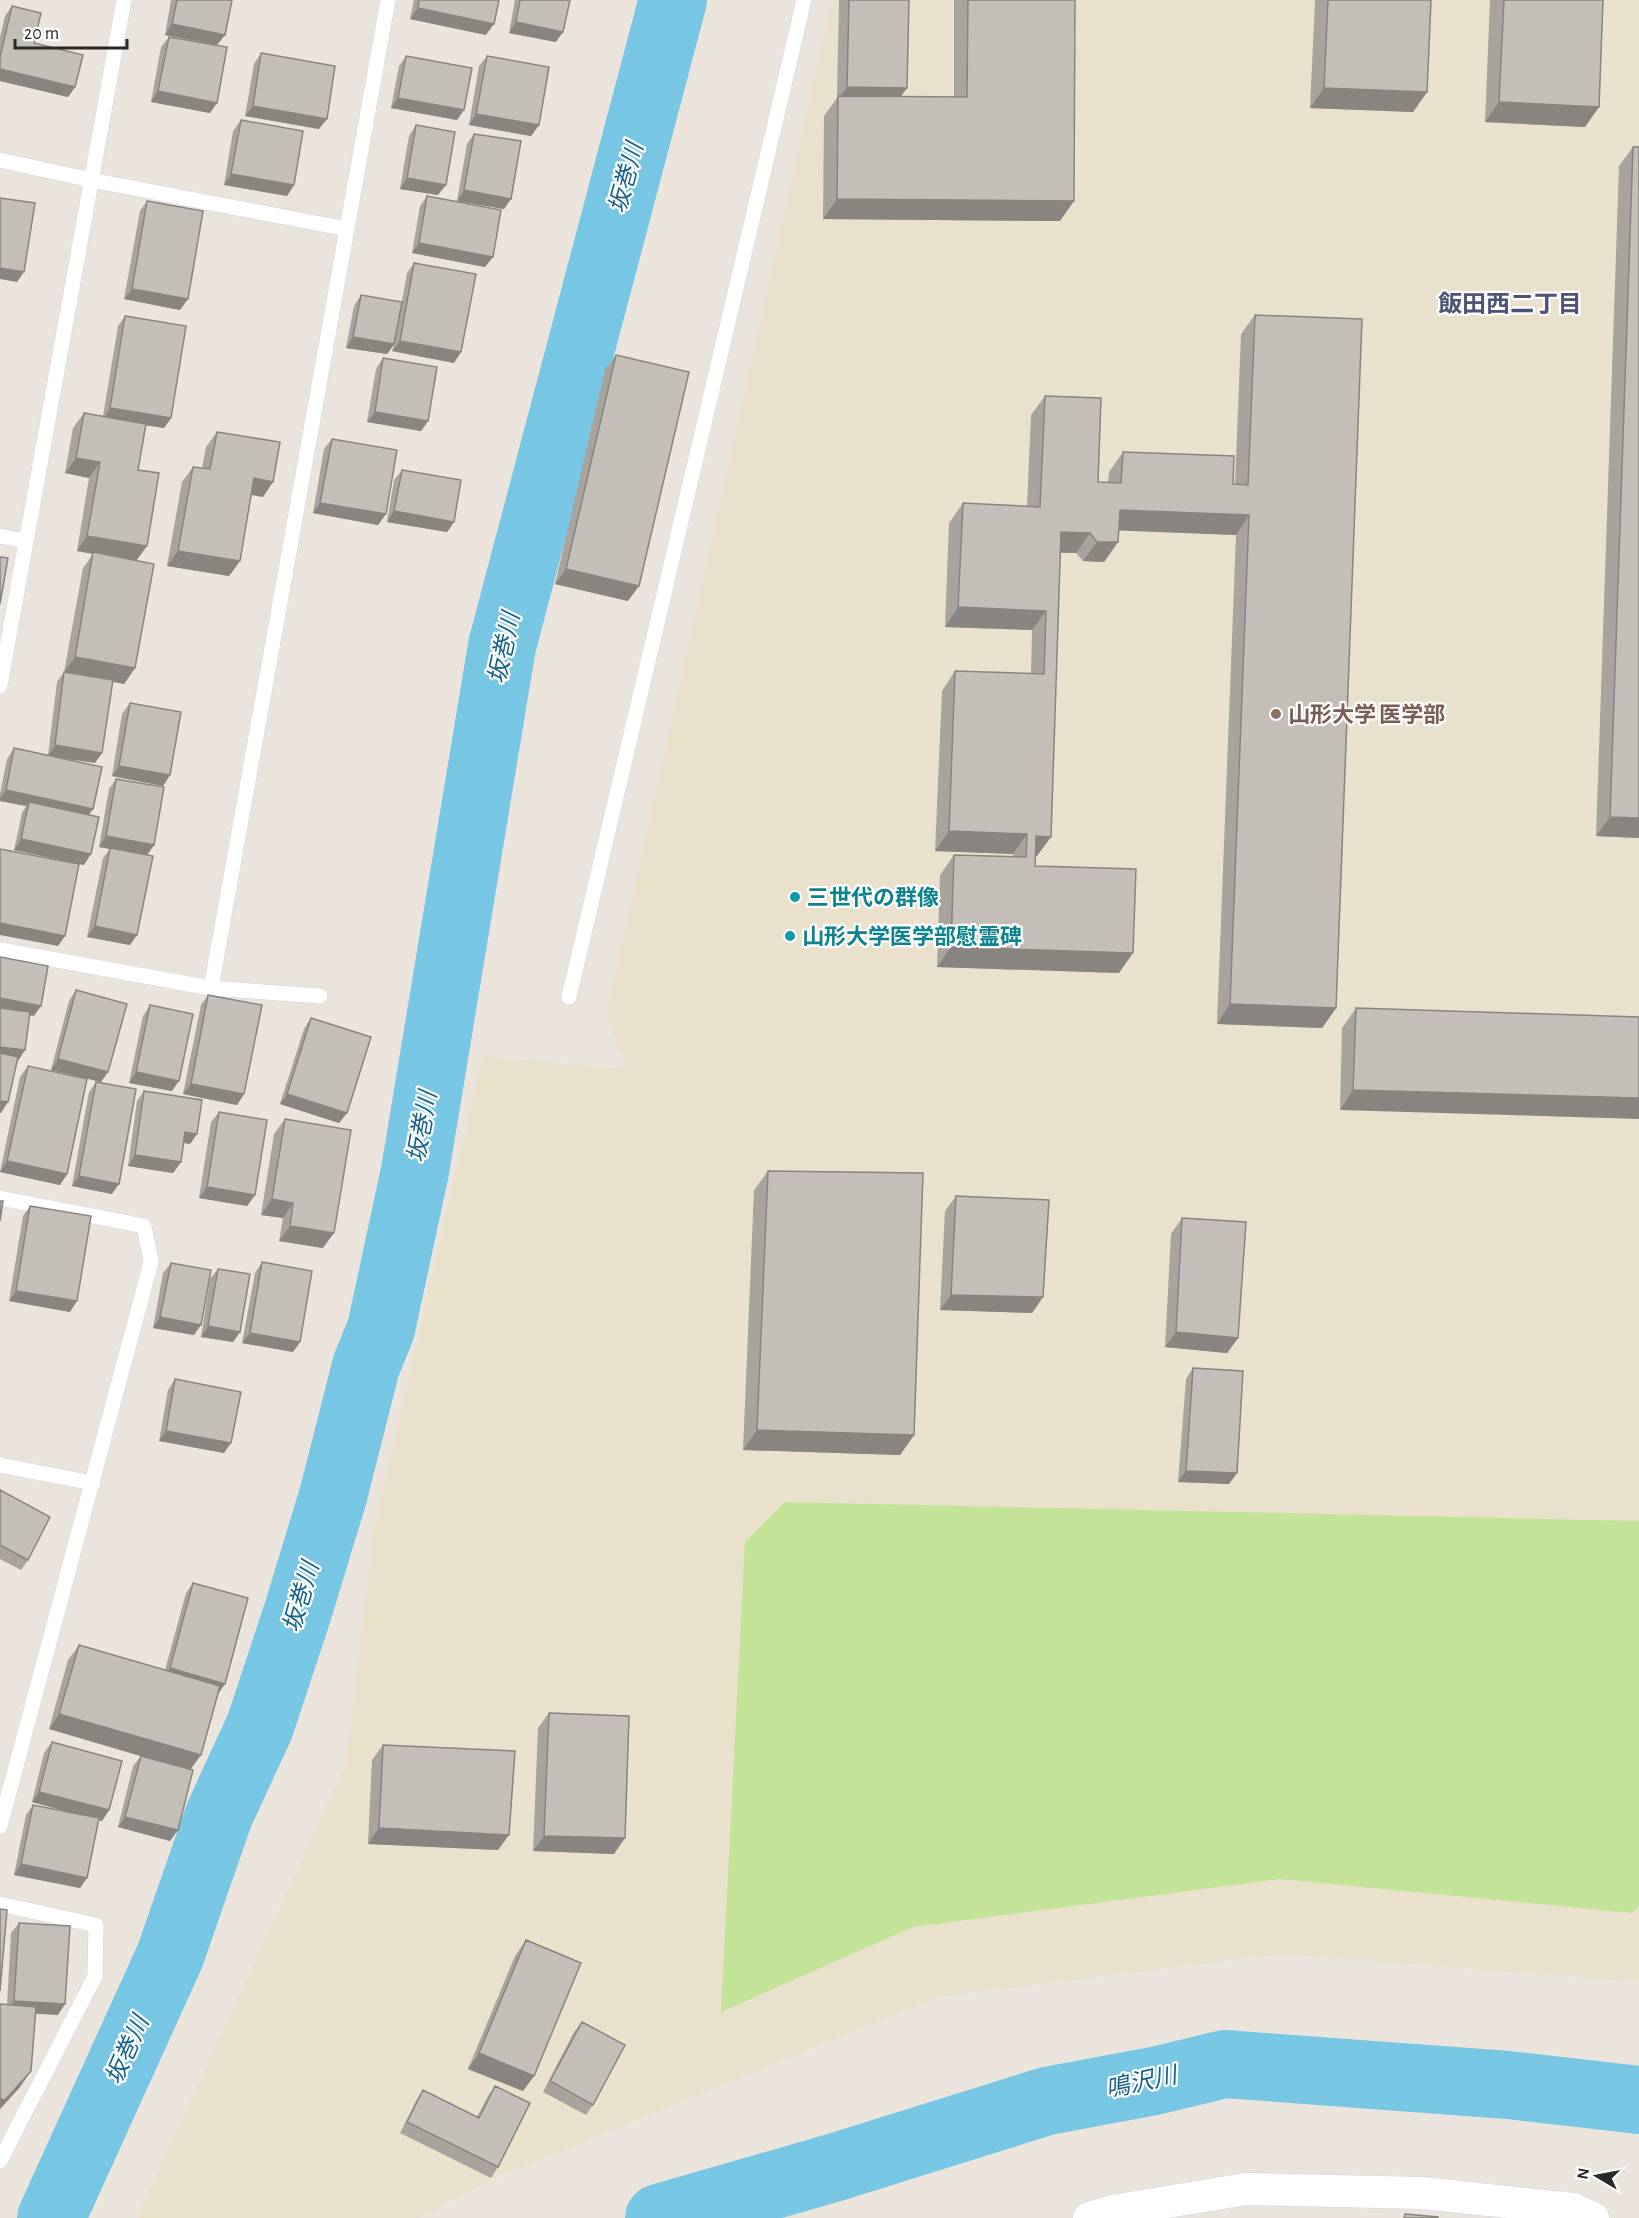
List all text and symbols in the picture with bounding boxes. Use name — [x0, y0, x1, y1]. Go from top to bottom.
scale bar — [15, 12, 128, 50]
text: 20 m — [24, 25, 59, 43]
water label: 坂巻川 — [604, 137, 649, 216]
district label: 飯田西二丁目 — [1438, 291, 1582, 317]
water label: 坂巻川 — [484, 607, 525, 686]
place label: 山形大学 医学部 — [1288, 703, 1445, 726]
marker: 山形大学 医学部 — [1269, 707, 1283, 721]
place label: 三世代の群像 — [807, 886, 939, 909]
marker: 三世代の群像 — [788, 890, 802, 904]
place label: 山形大学医学部慰霊碑 — [802, 925, 1022, 948]
marker: 山形大学医学部慰霊碑 — [783, 929, 797, 943]
water label: 坂巻川 — [403, 1086, 442, 1165]
water label: 坂巻川 — [279, 1556, 324, 1635]
water label: 坂巻川 — [100, 2009, 155, 2088]
water label: 鳴沢川 — [1103, 2061, 1182, 2102]
north arrow — [1567, 2146, 1627, 2206]
text: N — [1574, 2167, 1592, 2180]

